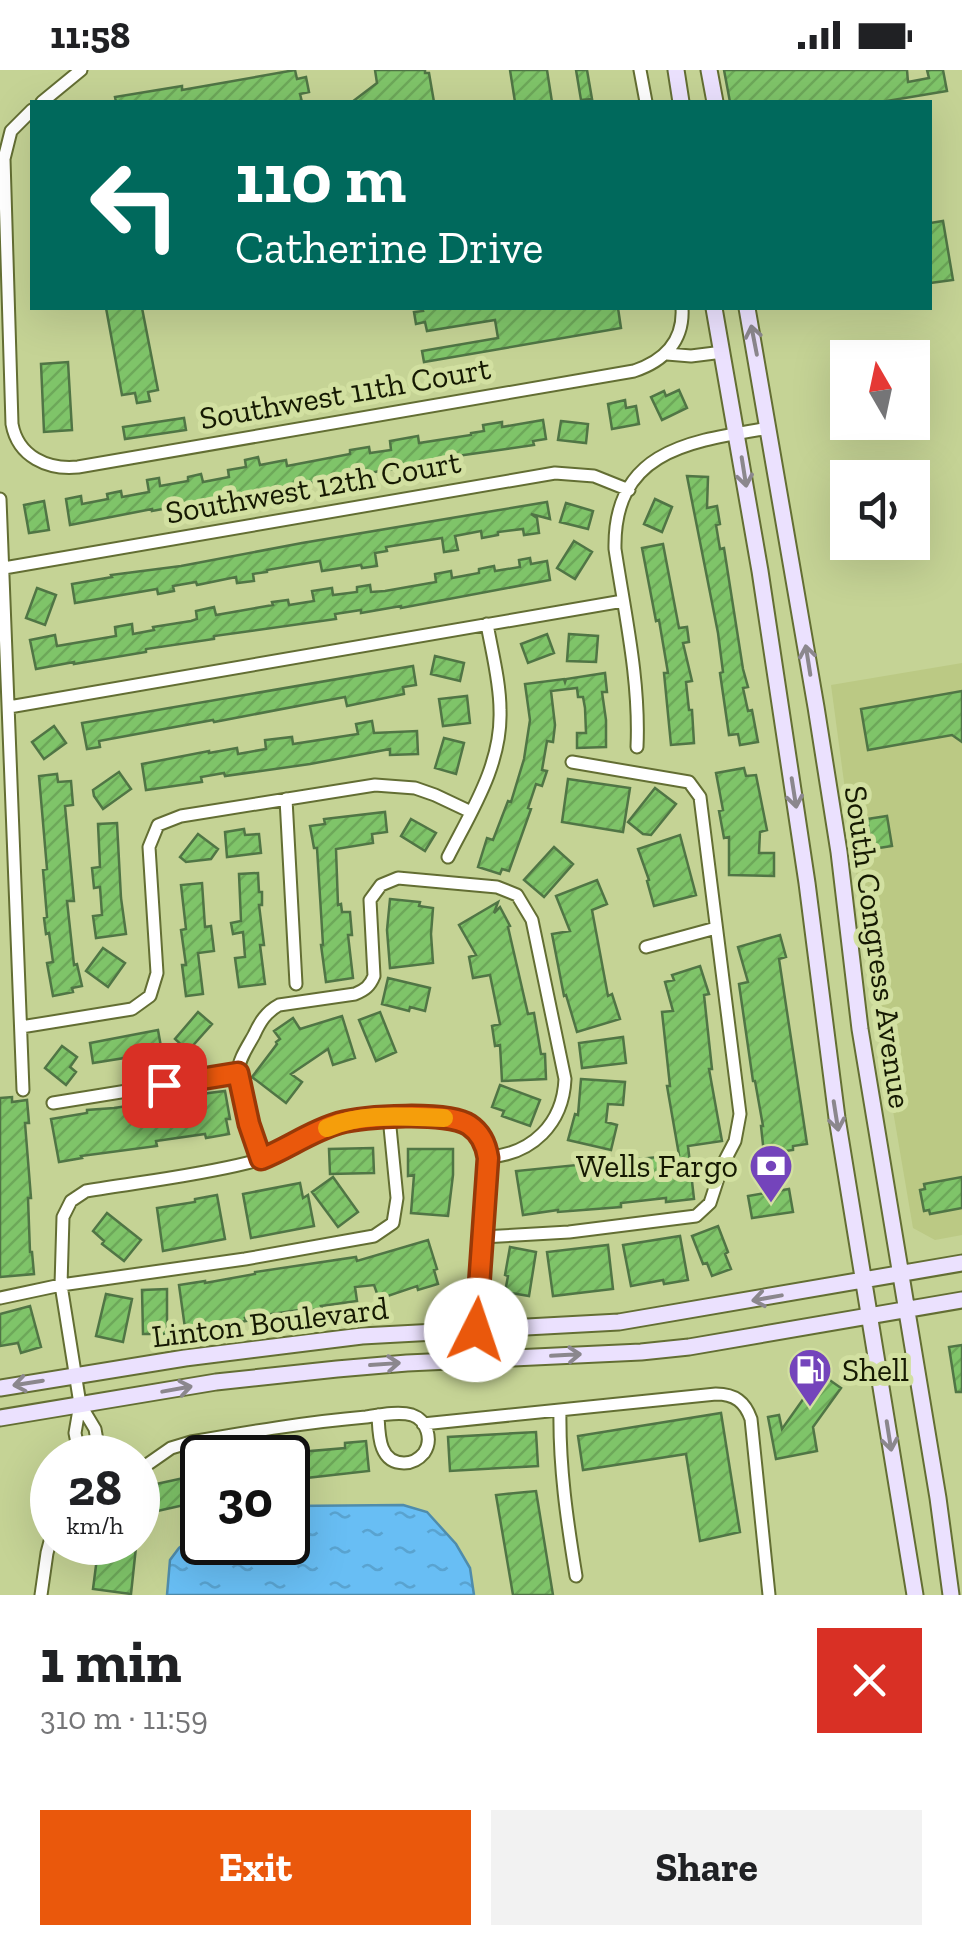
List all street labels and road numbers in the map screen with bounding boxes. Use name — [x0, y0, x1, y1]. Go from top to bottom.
street label: Southwest 11th Court — [197, 349, 494, 437]
street label: Southwest 12th Court — [163, 442, 464, 532]
street label: South Congress Avenue — [837, 783, 919, 1111]
street label: Linton Boulevard — [150, 1289, 391, 1355]

